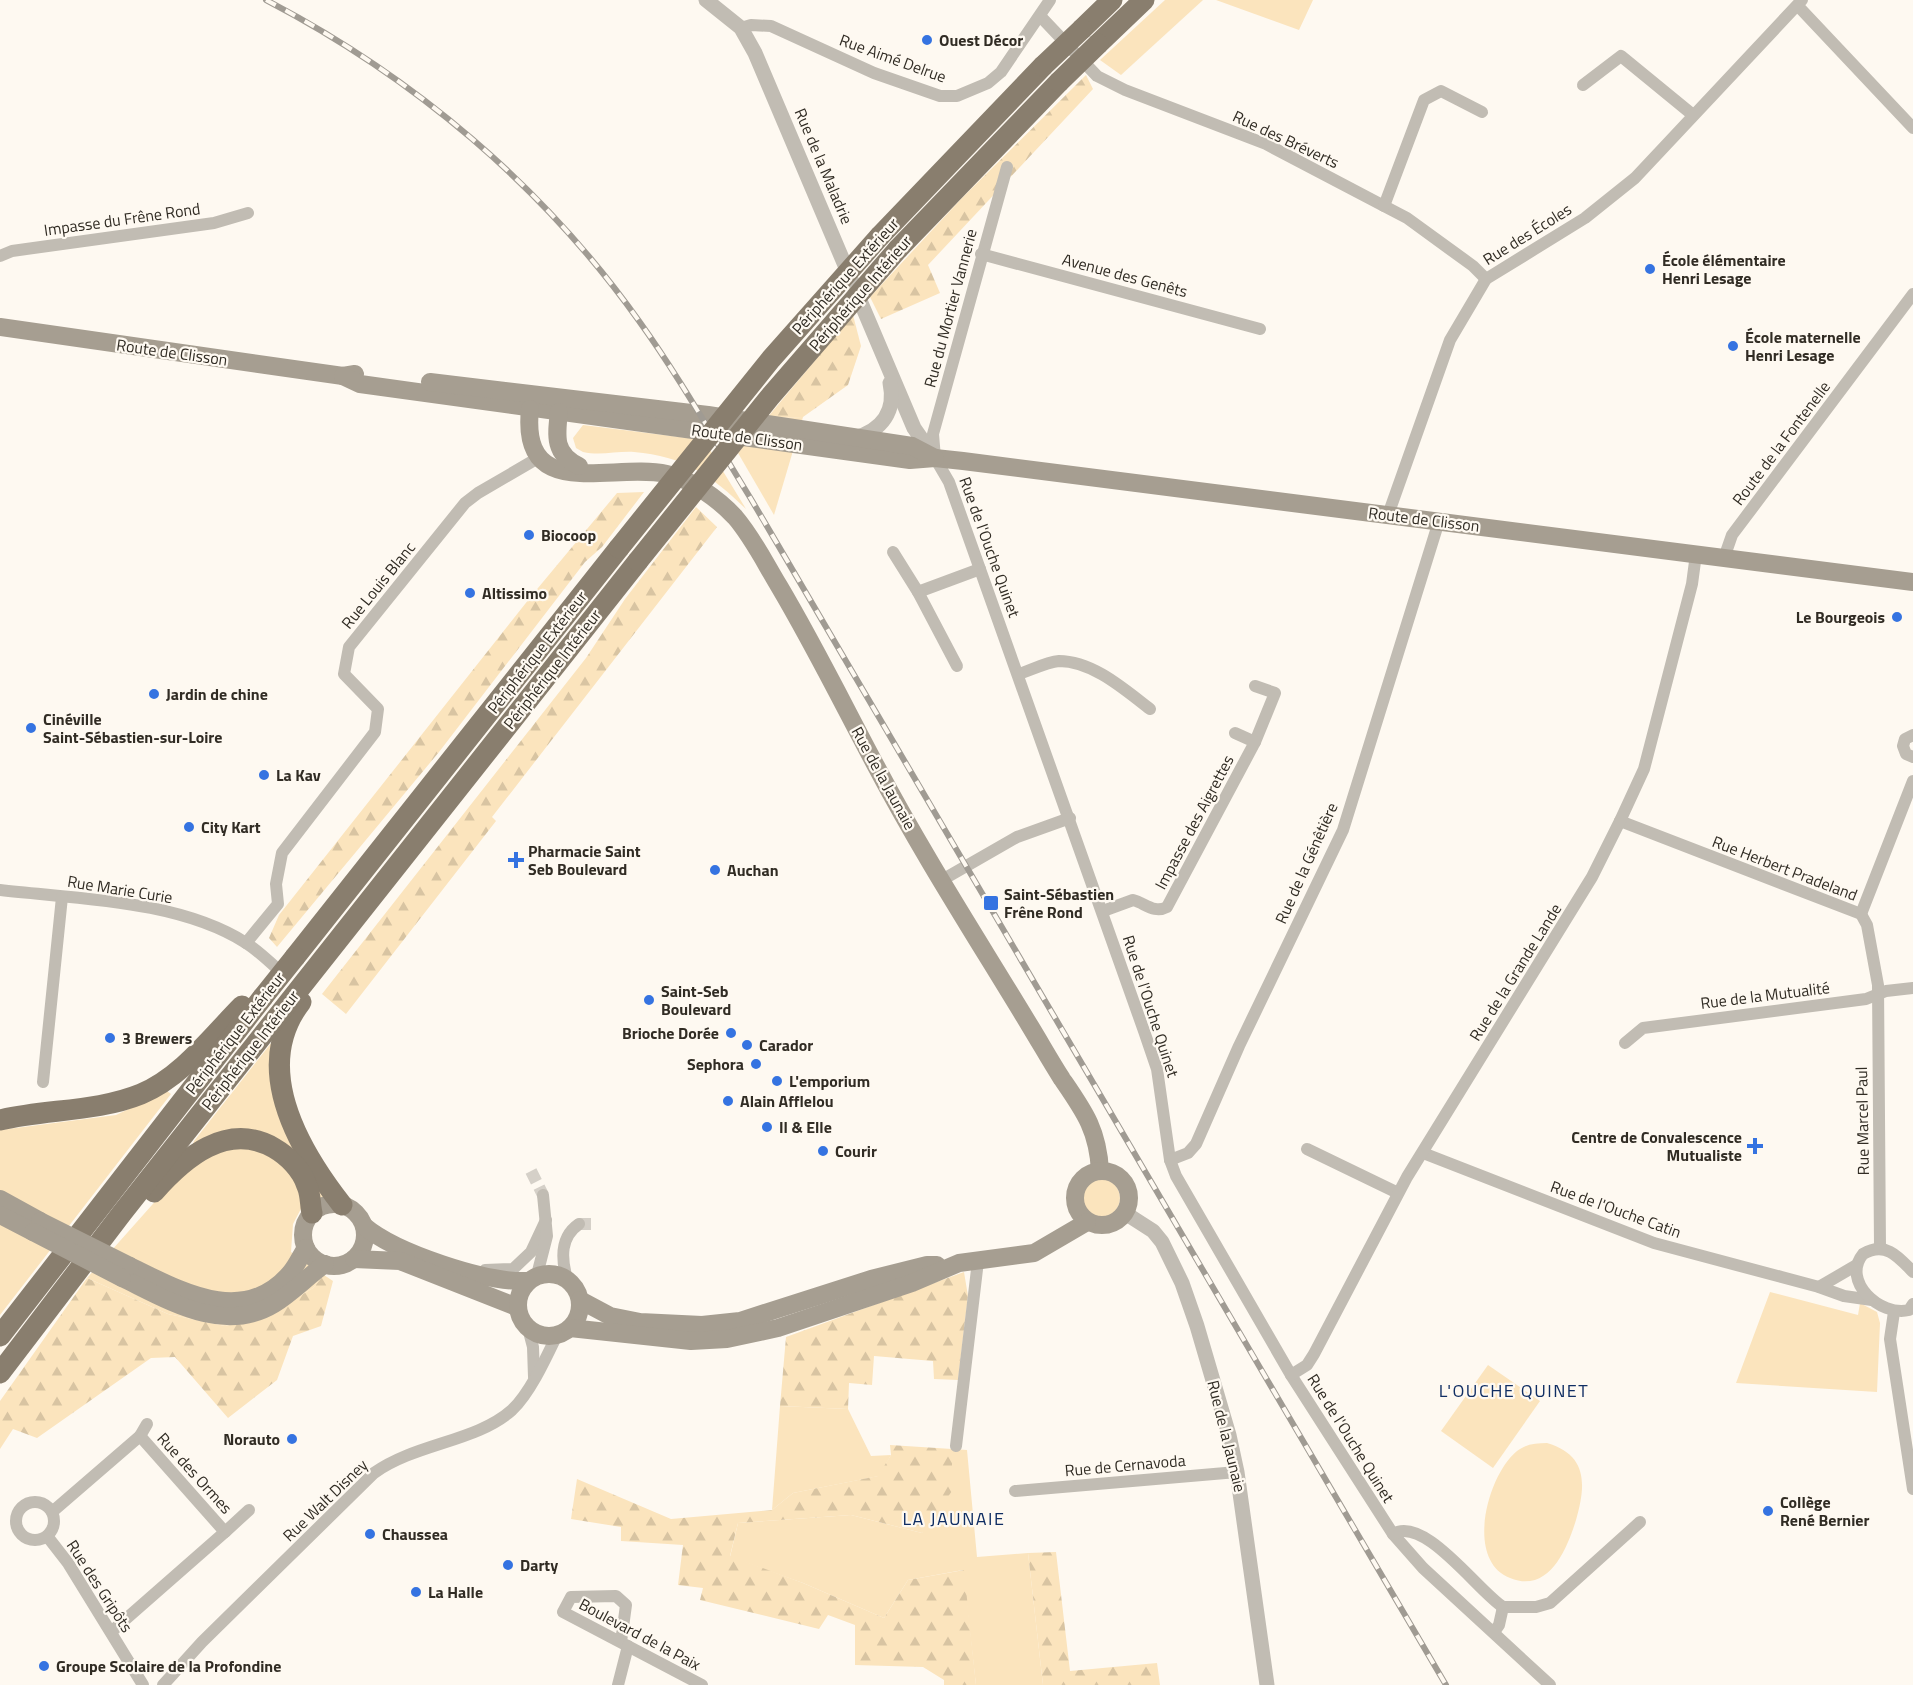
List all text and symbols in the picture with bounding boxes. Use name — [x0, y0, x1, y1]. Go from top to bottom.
street label: Rue Aimé Delrue — [836, 28, 950, 88]
place label: Ouest Décor — [939, 28, 1023, 52]
marker: Ouest Décor — [920, 33, 934, 47]
street label: Rue de la Maladrie — [789, 104, 859, 228]
street label: Rue des Bréverts — [1229, 104, 1343, 174]
street label: Impasse du Frêne Rond — [42, 196, 202, 242]
street label: Rue des Écoles — [1478, 197, 1576, 271]
street label: Périphérique Extérieur — [786, 212, 904, 340]
street label: Rue du Mortier Vannerie — [917, 226, 983, 390]
street label: Périphérique Intérieur — [803, 229, 917, 356]
street label: Avenue des Genêts — [1060, 247, 1190, 303]
place label: École élémentaire Henri Lesage — [1662, 248, 1786, 290]
marker: École élémentaire Henri Lesage — [1643, 262, 1657, 276]
place label: École maternelle Henri Lesage — [1745, 325, 1861, 367]
street label: Route de Clisson — [115, 332, 229, 372]
marker: École maternelle Henri Lesage — [1726, 339, 1740, 353]
street label: Route de la Fontenelle — [1726, 376, 1836, 510]
street label: Route de Clisson — [690, 417, 804, 457]
street label: Rue de l'Ouche Quinet — [953, 473, 1027, 621]
street label: Route de Clisson — [1367, 500, 1481, 538]
place label: Biocoop — [541, 523, 596, 547]
marker: Biocoop — [522, 528, 536, 542]
street label: Rue Louis Blanc — [335, 536, 421, 634]
place label: Altissimo — [482, 581, 547, 605]
street label: Périphérique Extérieur — [481, 585, 593, 719]
marker: Altissimo — [463, 586, 477, 600]
street label: Périphérique Intérieur — [497, 604, 607, 734]
place label: Le Bourgeois — [1796, 605, 1885, 629]
marker: Le Bourgeois — [1890, 610, 1904, 624]
place label: Jardin de chine — [166, 682, 268, 706]
marker: Jardin de chine — [147, 687, 161, 701]
place label: Cinéville Saint-Sébastien-sur-Loire — [43, 707, 222, 749]
marker: Cinéville Saint-Sébastien-sur-Loire — [24, 721, 38, 735]
street label: Rue de la Jaunaie — [846, 722, 922, 834]
street label: Impasse des Aigrettes — [1148, 751, 1240, 893]
place label: La Kav — [276, 763, 321, 787]
marker: La Kav — [257, 768, 271, 782]
street label: Rue de la Génêtière — [1269, 799, 1343, 927]
place label: City Kart — [201, 815, 261, 839]
marker: City Kart — [182, 820, 196, 834]
street label: Rue Herbert Pradeland — [1709, 829, 1861, 907]
place label: Pharmacie Saint Seb Boulevard — [528, 839, 641, 881]
marker: Pharmacie Saint Seb Boulevard — [509, 853, 523, 867]
place label: Auchan — [727, 858, 779, 882]
marker: Auchan — [708, 863, 722, 877]
street label: Rue Marie Curie — [66, 869, 174, 909]
place label: Saint-Sébastien Frêne Rond — [1004, 882, 1114, 924]
marker: Saint-Sébastien Frêne Rond — [982, 894, 1000, 912]
street label: Rue de la Grande Lande — [1463, 899, 1567, 1045]
street label: Rue de l'Ouche Quinet — [1117, 932, 1185, 1080]
street label: Périphérique Extérieur — [179, 966, 291, 1100]
street label: Rue de la Mutualité — [1699, 975, 1831, 1015]
place label: Saint-Seb Boulevard — [661, 979, 731, 1021]
street label: Périphérique Intérieur — [195, 985, 305, 1115]
marker: Saint-Seb Boulevard — [642, 993, 656, 1007]
place label: Brioche Dorée — [622, 1021, 719, 1045]
place label: 3 Brewers — [122, 1026, 192, 1050]
marker: Brioche Dorée — [724, 1026, 738, 1040]
marker: 3 Brewers — [103, 1031, 117, 1045]
place label: Carador — [759, 1033, 813, 1057]
marker: Carador — [740, 1038, 754, 1052]
place label: Sephora — [687, 1052, 744, 1076]
marker: Sephora — [749, 1057, 763, 1071]
street label: Rue Marcel Paul — [1849, 1067, 1875, 1175]
place label: L'emporium — [789, 1069, 870, 1093]
marker: L'emporium — [770, 1074, 784, 1088]
place label: Alain Afflelou — [740, 1089, 834, 1113]
marker: Alain Afflelou — [721, 1094, 735, 1108]
place label: Il & Elle — [779, 1115, 832, 1139]
marker: Il & Elle — [760, 1120, 774, 1134]
place label: Centre de Convalescence Mutualiste — [1571, 1125, 1742, 1167]
marker: Centre de Convalescence Mutualiste — [1746, 1137, 1764, 1155]
place label: Courir — [835, 1139, 877, 1163]
marker: Courir — [816, 1144, 830, 1158]
street label: Rue de l'Ouche Catin — [1547, 1174, 1685, 1244]
street label: Rue de l'Ouche Quinet — [1302, 1369, 1401, 1507]
district label: L'OUCHE QUINET — [1439, 1377, 1589, 1404]
street label: Rue de la Jaunaie — [1202, 1378, 1252, 1494]
street label: Rue des Ormes — [152, 1427, 238, 1519]
place label: Norauto — [223, 1427, 280, 1451]
marker: Norauto — [285, 1432, 299, 1446]
street label: Rue de Cernavoda — [1064, 1448, 1186, 1482]
street label: Rue Walt Disney — [277, 1453, 373, 1547]
place label: Collège René Bernier — [1780, 1490, 1869, 1532]
marker: Collège René Bernier — [1761, 1504, 1775, 1518]
district label: LA JAUNAIE — [903, 1505, 1005, 1532]
place label: Chaussea — [382, 1522, 448, 1546]
marker: Chaussea — [363, 1527, 377, 1541]
street label: Rue des Gripôts — [61, 1535, 139, 1637]
place label: Darty — [520, 1553, 558, 1577]
marker: Darty — [501, 1558, 515, 1572]
place label: La Halle — [428, 1580, 483, 1604]
marker: La Halle — [409, 1585, 423, 1599]
street label: Boulevard de la Paix — [575, 1592, 705, 1676]
place label: Groupe Scolaire de la Profondine — [56, 1654, 281, 1678]
marker: Groupe Scolaire de la Profondine — [37, 1659, 51, 1673]

